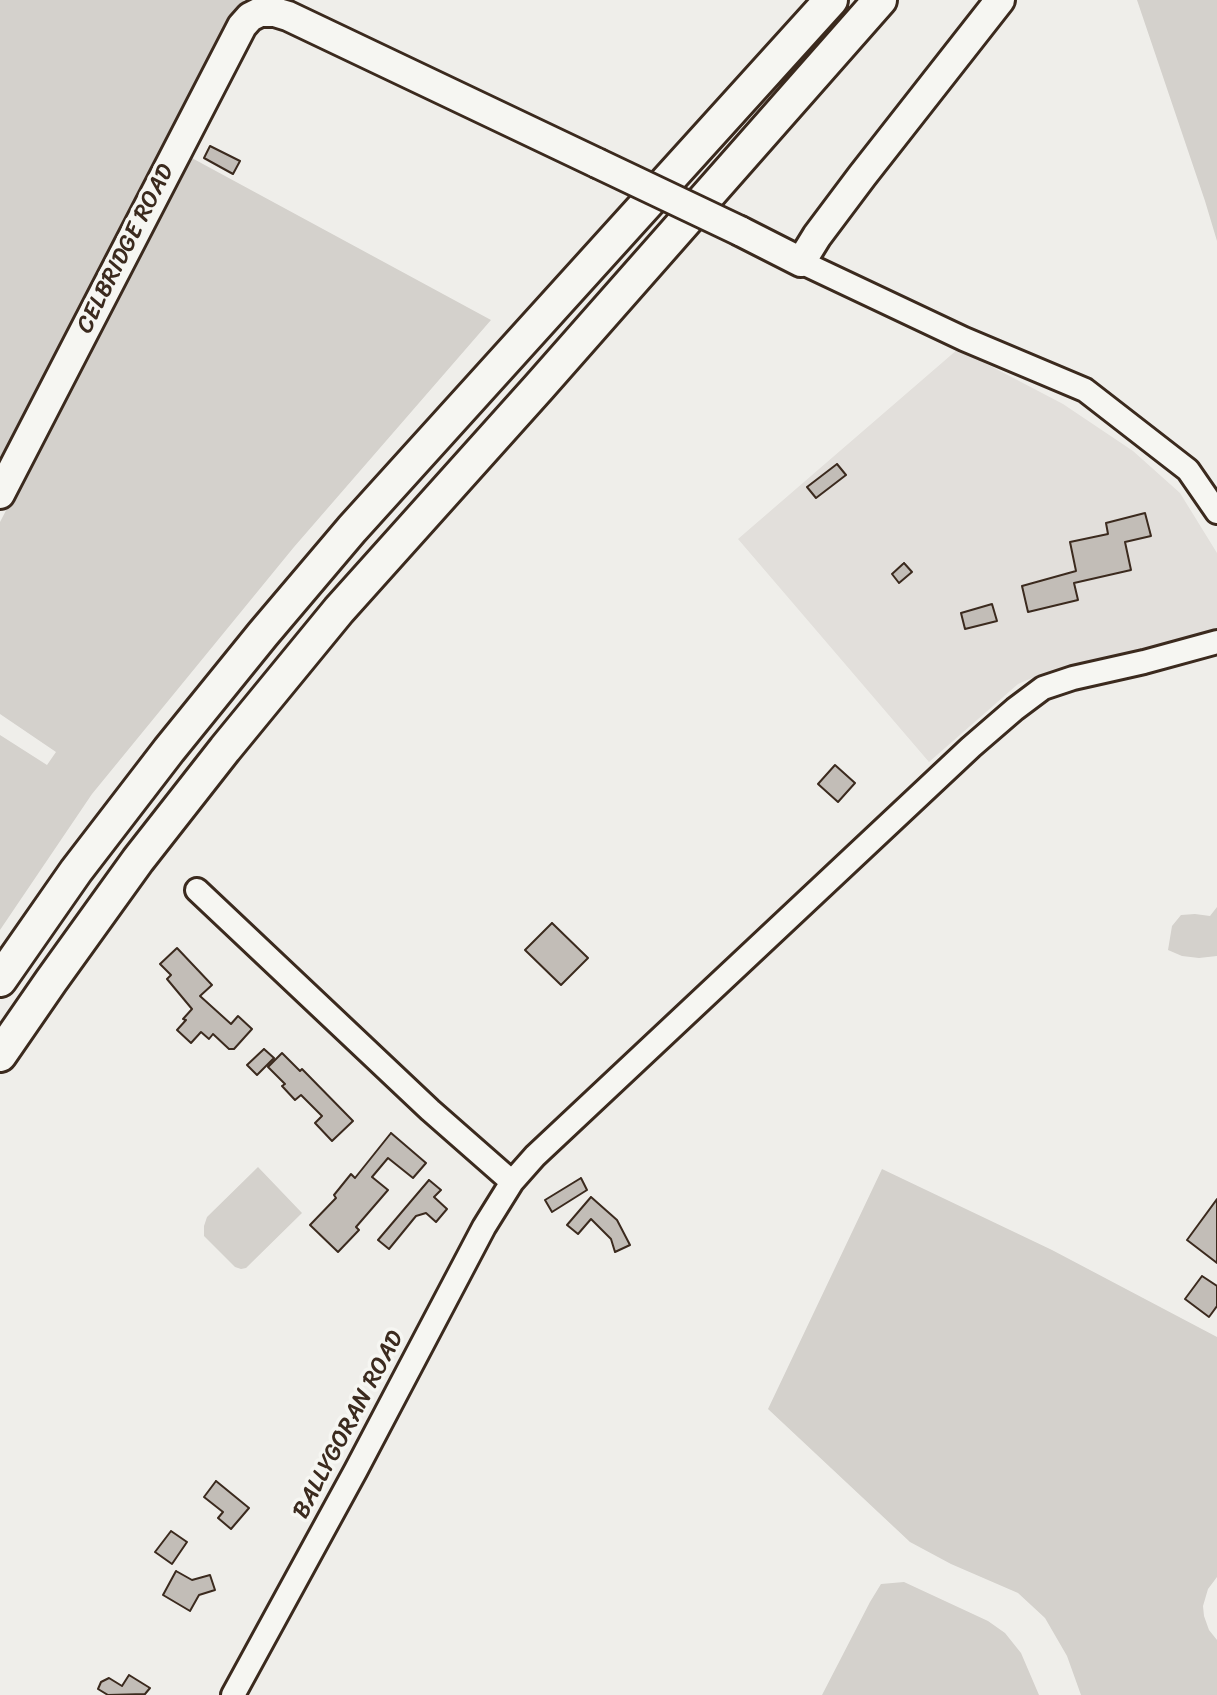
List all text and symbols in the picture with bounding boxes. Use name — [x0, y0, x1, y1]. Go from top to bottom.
street label: CELBRIDGE ROAD — [71, 160, 181, 338]
street label: BALLYGORAN ROAD — [287, 1326, 411, 1524]

